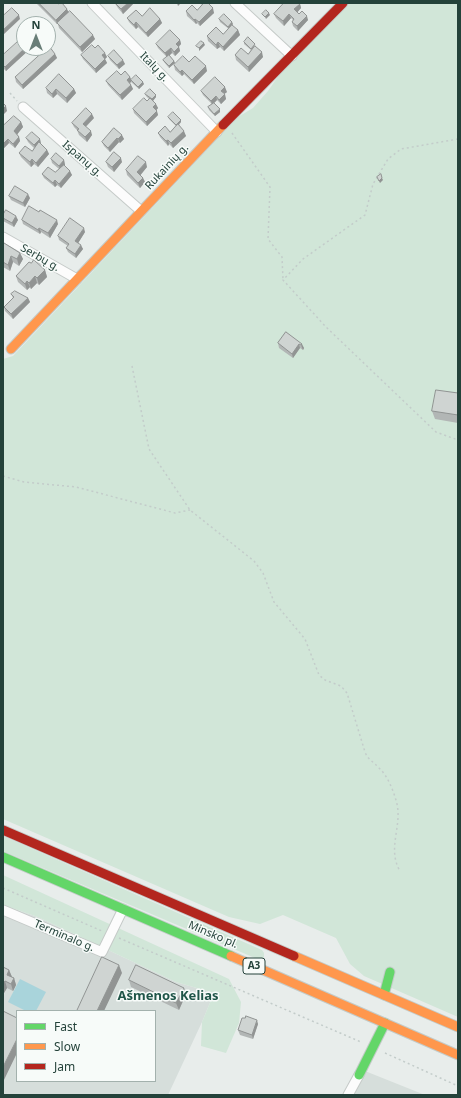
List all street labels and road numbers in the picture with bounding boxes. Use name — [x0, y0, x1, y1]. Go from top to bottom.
street label: Italų g. — [137, 49, 171, 85]
street label: Ispanų g. — [60, 138, 104, 180]
street label: Rukainių g. — [143, 141, 191, 193]
street label: Serbų g. — [18, 242, 62, 274]
street label: Terminalo g. — [32, 917, 96, 955]
street label: Minsko pl. — [186, 919, 240, 951]
road number: A3 — [243, 958, 265, 974]

